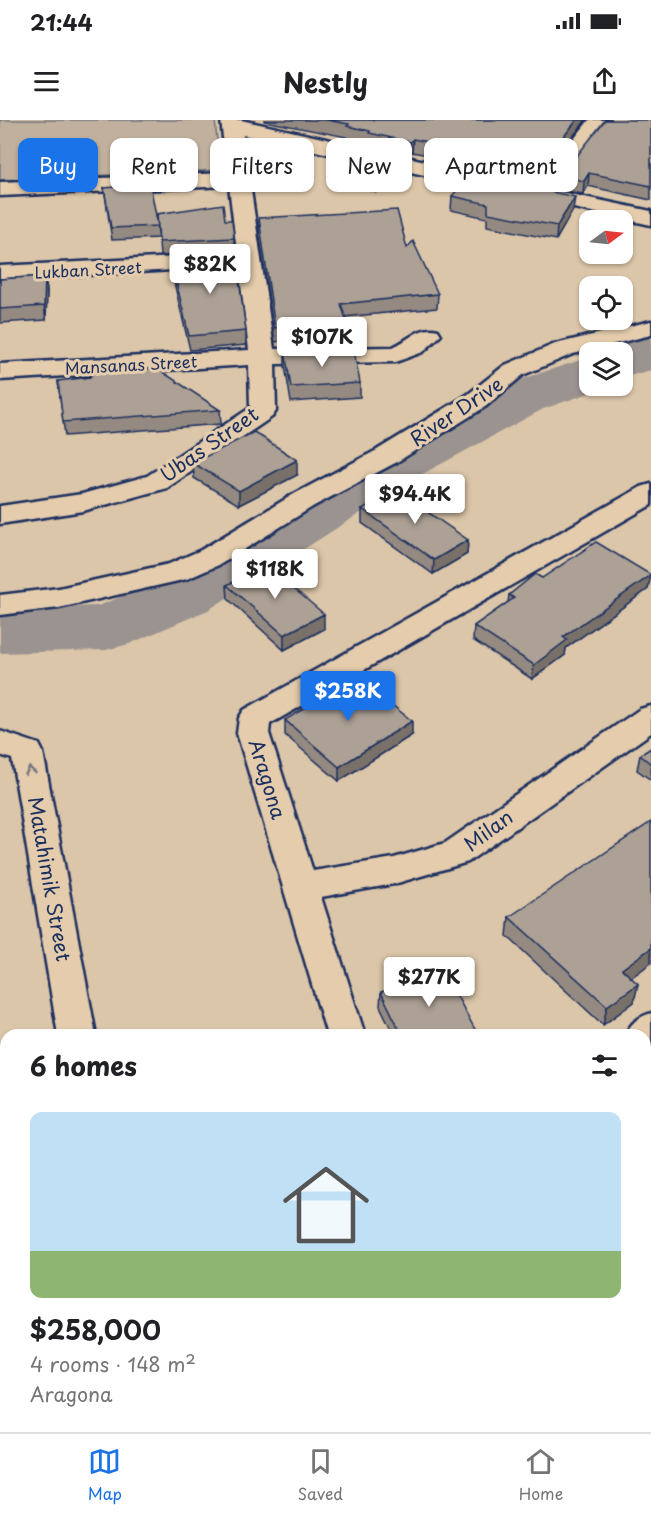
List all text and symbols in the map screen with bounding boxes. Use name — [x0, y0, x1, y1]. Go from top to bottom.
text: 21:44 — [30, 5, 93, 38]
text: Nestly — [283, 61, 368, 102]
icon: menu — [30, 65, 63, 98]
icon: share — [588, 65, 621, 98]
chip: Buy — [18, 138, 98, 192]
chip: Rent — [110, 138, 198, 192]
chip: Filters — [210, 138, 314, 192]
chip: New — [326, 138, 412, 192]
chip: Apartment — [424, 138, 578, 192]
north arrow — [579, 210, 633, 264]
map controls — [579, 210, 633, 396]
pin: $82K — [174, 244, 246, 295]
text: $82K — [183, 248, 237, 278]
street label: Lukban Street — [34, 254, 143, 284]
button: locate — [579, 276, 633, 330]
pin: $107K — [280, 317, 364, 368]
text: $107K — [291, 321, 353, 351]
button: layers — [579, 342, 633, 396]
street label: Mansanas Street — [64, 349, 198, 379]
street label: River Drive — [403, 369, 509, 453]
street label: Ubas Street — [154, 399, 264, 489]
pin: $94.4K — [366, 474, 464, 525]
text: $94.4K — [379, 478, 451, 508]
pin: $118K — [233, 549, 317, 600]
text: $118K — [246, 553, 304, 583]
pin: $258K — [306, 671, 390, 722]
text: $258K — [314, 675, 382, 705]
street label: Aragona — [242, 735, 295, 823]
one-way arrow — [25, 766, 37, 775]
street label: Matahimik Street — [21, 794, 79, 964]
street label: Milan — [457, 802, 519, 858]
pin: $277K — [387, 957, 471, 1008]
text: $277K — [398, 961, 460, 991]
text: 6 homes — [30, 1046, 137, 1085]
icon: filters — [588, 1049, 621, 1082]
icon: home — [272, 1151, 380, 1259]
text: $258,000 — [30, 1310, 161, 1349]
text: 4 rooms · 148 m² — [30, 1349, 196, 1379]
text: Aragona — [30, 1379, 112, 1409]
tab: Map — [88, 1445, 122, 1505]
tab: Saved — [298, 1445, 343, 1505]
tab: Home — [519, 1445, 563, 1505]

